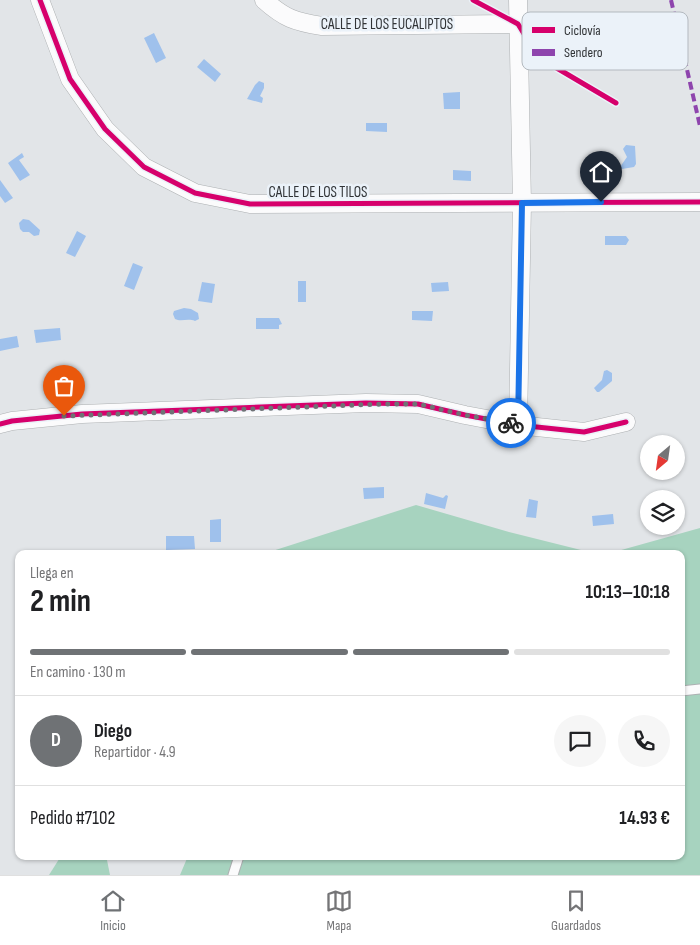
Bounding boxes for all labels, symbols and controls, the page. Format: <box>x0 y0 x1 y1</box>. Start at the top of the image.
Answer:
legend <box>522 12 688 70</box>
street label: CALLE DE LOS EUCALIPTOS <box>321 15 453 34</box>
text: Ciclovía <box>564 22 601 39</box>
text: Sendero <box>564 44 603 61</box>
pin <box>580 151 622 202</box>
icon: home <box>587 158 615 186</box>
street label: CALLE DE LOS TILOS <box>269 183 367 202</box>
pin <box>43 365 85 416</box>
icon: bag <box>50 372 78 400</box>
courier <box>486 398 536 448</box>
icon: bike <box>497 409 525 437</box>
north arrow <box>640 435 685 480</box>
map controls <box>640 435 685 535</box>
button: layers <box>640 490 685 535</box>
text: Llega en <box>30 564 74 583</box>
text: 10:13–10:18 <box>586 581 670 604</box>
text: 2 min <box>30 582 91 621</box>
text: En camino · 130 m <box>30 663 126 682</box>
button: chat <box>554 715 606 767</box>
button: phone <box>618 715 670 767</box>
text: Diego <box>94 720 132 743</box>
text: D <box>51 729 61 752</box>
text: Repartidor · 4.9 <box>94 743 176 762</box>
text: Pedido #7102 <box>30 807 115 830</box>
text: 14.93 € <box>619 807 670 830</box>
tab: Inicio <box>99 887 127 934</box>
tab: Mapa <box>325 887 353 934</box>
tab: Guardados <box>551 887 601 934</box>

